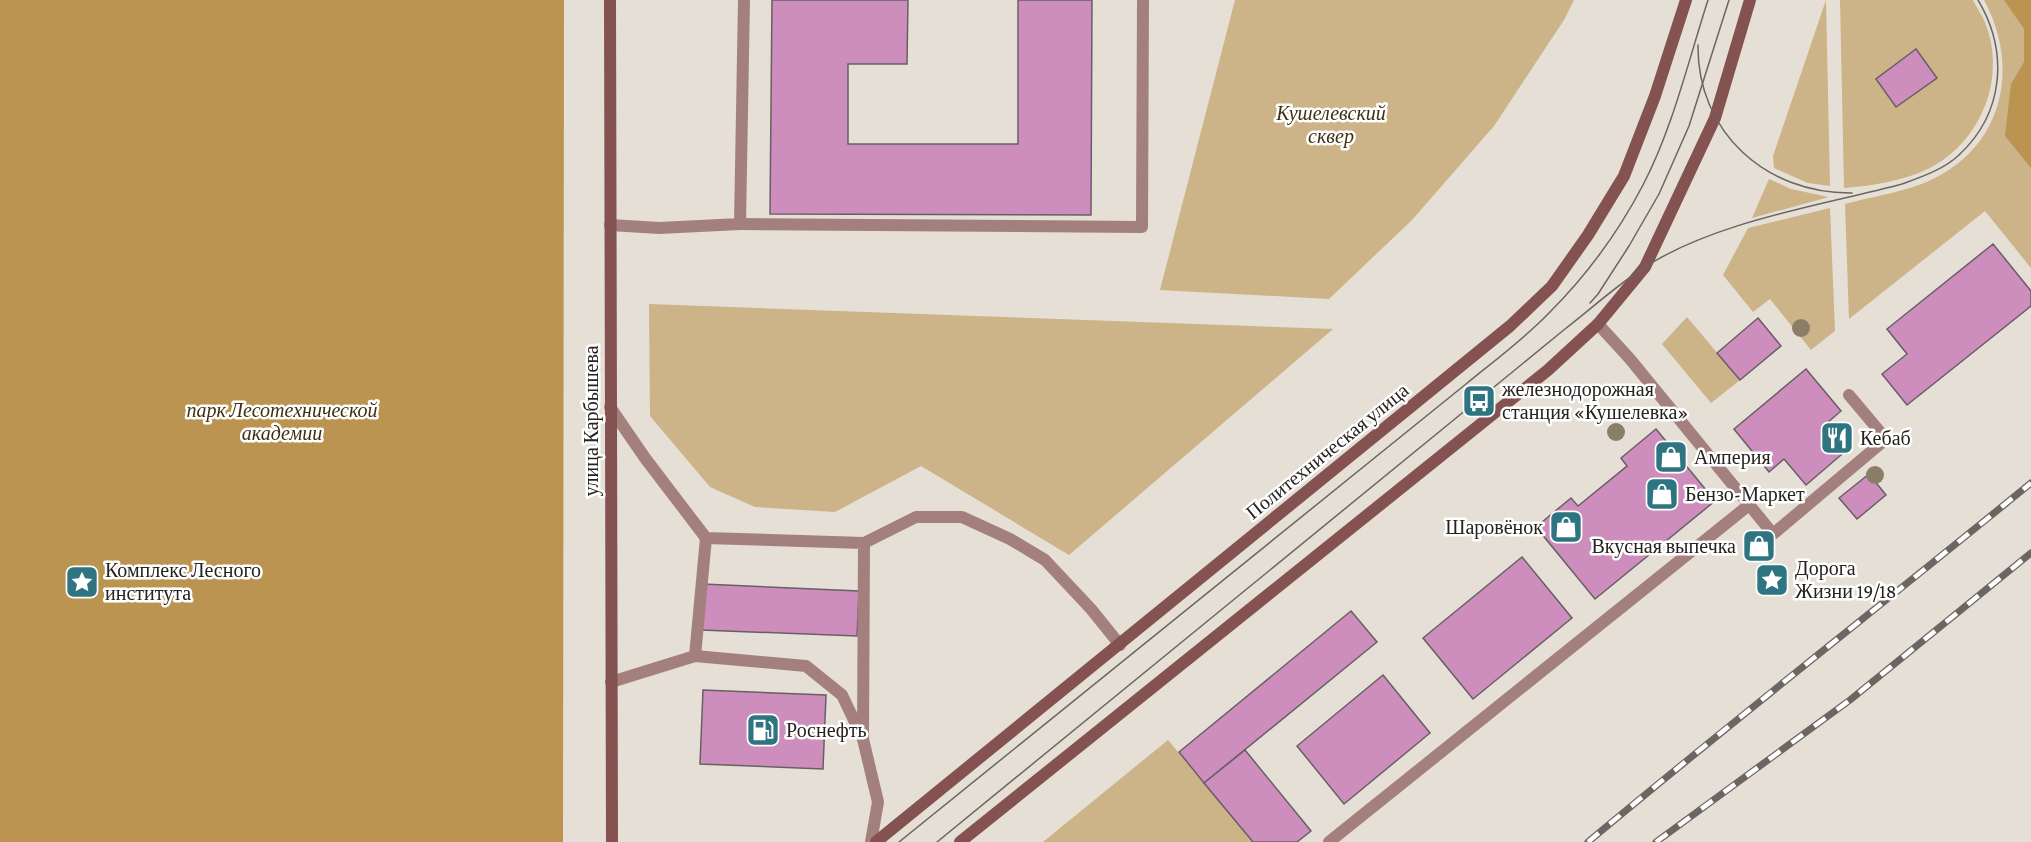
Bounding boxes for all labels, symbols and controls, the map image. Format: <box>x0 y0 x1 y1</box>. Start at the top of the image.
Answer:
park label: Кушелевский сквер <box>1275 102 1386 148</box>
street label: улица Карбышева <box>580 345 603 497</box>
place label: железнодорожная станция «Кушелевка» <box>1501 378 1688 424</box>
street label: Политехническая улица <box>1241 379 1413 524</box>
bus stop icon: железнодорожная станция «Кушелевка» <box>1461 383 1497 419</box>
park label: парк Лесотехнической академии <box>186 399 378 444</box>
restaurant icon: Кебаб <box>1819 420 1855 456</box>
place label: Кебаб <box>1860 427 1911 449</box>
shop icon: Амперия <box>1653 439 1689 475</box>
place label: Амперия <box>1694 446 1771 469</box>
shop icon: Бензо-Маркет <box>1644 476 1680 512</box>
place label: Бензо-Маркет <box>1685 483 1805 506</box>
shop icon: Шаровёнок <box>1548 509 1584 545</box>
place label: Шаровёнок <box>1445 516 1543 539</box>
shop icon: Вкусная выпечка <box>1741 528 1777 564</box>
place label: Вкусная выпечка <box>1592 535 1736 558</box>
place label: Дорога Жизни 19/18 <box>1795 557 1897 602</box>
place label: Комплекс Лесного института <box>105 559 261 605</box>
place icon: Дорога Жизни 19/18 <box>1754 562 1790 598</box>
place icon: Комплекс Лесного института <box>64 564 100 600</box>
fuel station icon: Роснефть <box>745 712 781 748</box>
place label: Роснефть <box>786 719 867 742</box>

